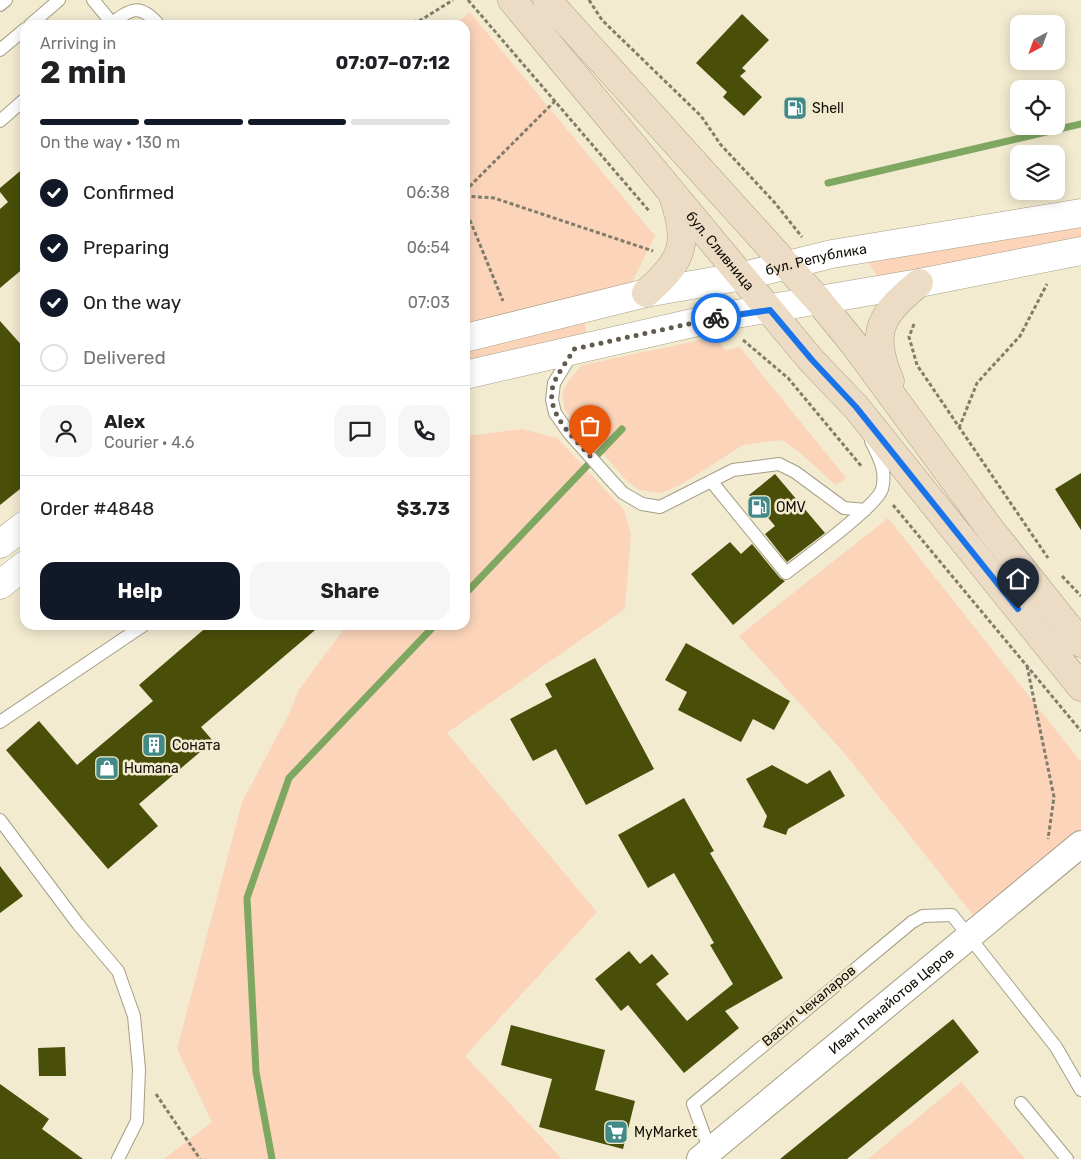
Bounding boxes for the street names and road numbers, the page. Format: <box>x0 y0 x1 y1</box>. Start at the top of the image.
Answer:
street label: бул. Сливница <box>683 208 758 294</box>
street label: бул. Република <box>764 240 868 279</box>
street label: Иван Панайотов Церов <box>825 944 957 1058</box>
street label: Васил Чекаларов <box>759 962 859 1050</box>

